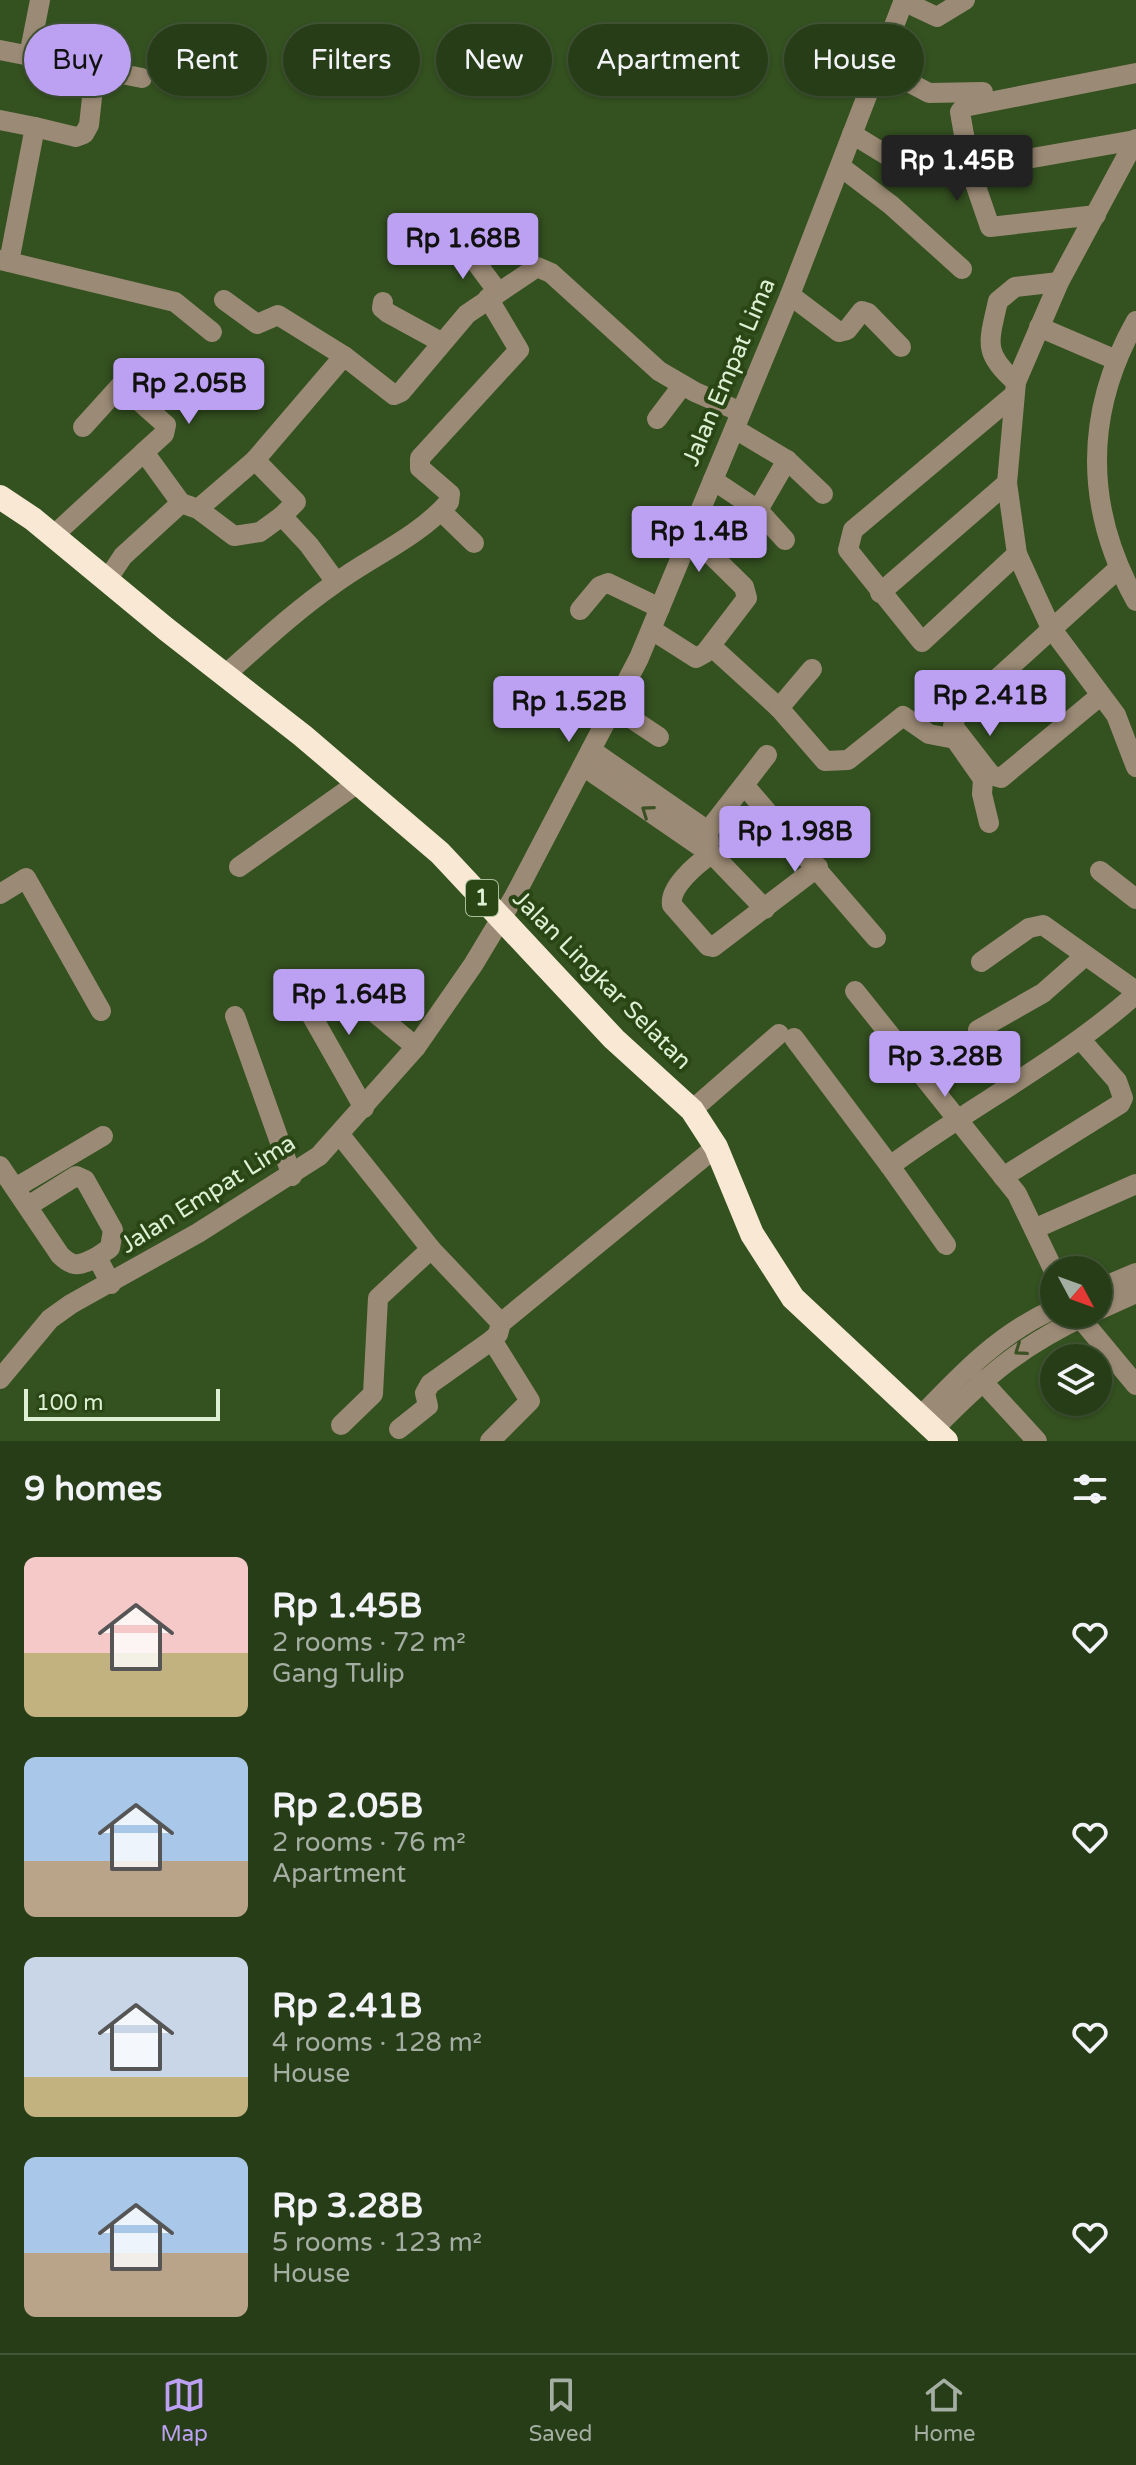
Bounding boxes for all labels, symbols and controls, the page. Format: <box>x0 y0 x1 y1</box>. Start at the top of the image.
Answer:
chip: Buy <box>24 24 131 96</box>
chip: Rent <box>147 24 267 96</box>
chip: Filters <box>283 24 420 96</box>
chip: New <box>436 24 552 96</box>
chip: Apartment <box>568 24 768 96</box>
chip: House <box>784 24 924 96</box>
pin: Rp 1.45B <box>874 135 1040 203</box>
text: Rp 1.45B <box>900 145 1014 176</box>
pin: Rp 1.68B <box>380 213 546 281</box>
text: Rp 1.68B <box>405 223 521 254</box>
street label: Jalan Empat Lima <box>676 274 782 470</box>
pin: Rp 2.05B <box>106 358 272 426</box>
text: Rp 2.05B <box>131 368 247 399</box>
pin: Rp 1.4B <box>625 506 773 574</box>
text: Rp 1.4B <box>650 516 748 547</box>
pin: Rp 2.41B <box>907 670 1073 738</box>
pin: Rp 1.52B <box>486 676 652 744</box>
text: Rp 2.41B <box>933 680 1047 711</box>
text: Rp 1.52B <box>511 686 627 717</box>
one-way arrow <box>641 806 655 820</box>
pin: Rp 1.98B <box>712 806 878 874</box>
text: Rp 1.98B <box>737 816 853 847</box>
road number: 1 <box>466 880 498 916</box>
street label: Jalan Lingkar Selatan <box>506 884 698 1076</box>
pin: Rp 1.64B <box>266 969 432 1037</box>
text: Rp 1.64B <box>291 979 407 1010</box>
pin: Rp 3.28B <box>862 1031 1028 1099</box>
text: Rp 3.28B <box>887 1041 1003 1072</box>
street label: Jalan Empat Lima <box>115 1128 301 1260</box>
north arrow <box>1040 1256 1112 1328</box>
map controls <box>1040 1256 1112 1416</box>
one-way arrow <box>1015 1340 1029 1355</box>
button: layers <box>1040 1344 1112 1416</box>
scale bar <box>24 1385 220 1421</box>
text: 100 m <box>36 1390 103 1416</box>
icon: filters <box>1068 1467 1112 1511</box>
text: 9 homes <box>24 1469 162 1510</box>
text: Rp 1.45B <box>272 1586 422 1627</box>
icon: home <box>88 1589 184 1685</box>
icon: heart <box>1068 1615 1112 1659</box>
text: 2 rooms · 72 m² <box>272 1627 466 1658</box>
text: Gang Tulip <box>272 1658 405 1689</box>
text: Rp 2.05B <box>272 1786 423 1827</box>
icon: home <box>88 1789 184 1885</box>
icon: heart <box>1068 1815 1112 1859</box>
text: 2 rooms · 76 m² <box>272 1827 466 1858</box>
text: Apartment <box>272 1858 406 1889</box>
text: Rp 2.41B <box>272 1986 422 2027</box>
icon: home <box>88 1989 184 2085</box>
icon: heart <box>1068 2015 1112 2059</box>
text: 4 rooms · 128 m² <box>272 2027 482 2058</box>
text: House <box>272 2058 350 2089</box>
text: Rp 3.28B <box>272 2186 423 2227</box>
icon: home <box>88 2189 184 2285</box>
icon: heart <box>1068 2215 1112 2259</box>
text: 5 rooms · 123 m² <box>272 2227 482 2258</box>
text: House <box>272 2258 350 2289</box>
tab: Map <box>160 2373 208 2447</box>
tab: Saved <box>529 2373 592 2447</box>
tab: Home <box>913 2373 976 2447</box>

